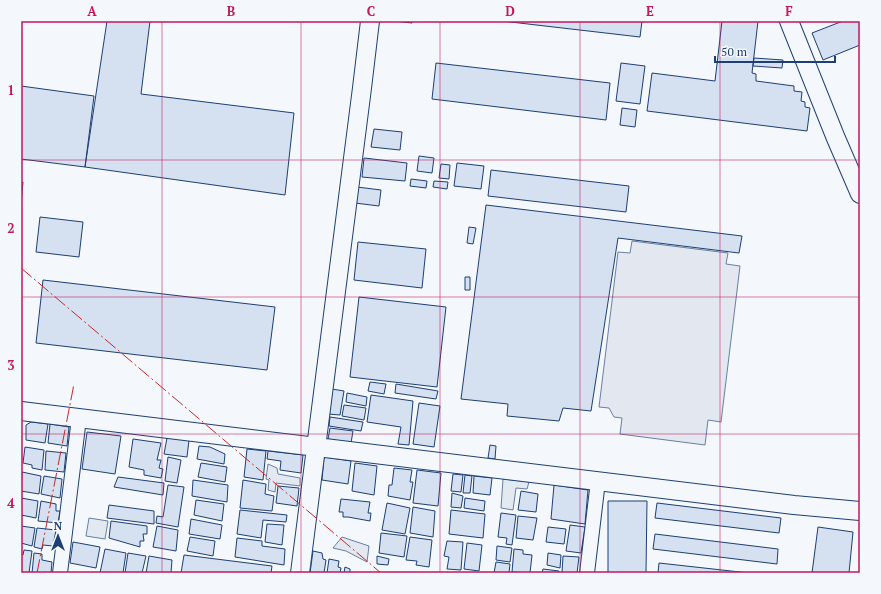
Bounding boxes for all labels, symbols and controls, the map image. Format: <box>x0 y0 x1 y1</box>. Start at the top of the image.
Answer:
text: A <box>87 2 97 20</box>
text: B <box>227 2 235 20</box>
text: C <box>367 2 375 20</box>
text: D <box>505 2 515 20</box>
text: E <box>646 2 654 20</box>
text: F <box>785 2 793 20</box>
scale bar <box>715 38 835 64</box>
text: 50 m <box>721 44 748 59</box>
text: 1 <box>7 81 15 99</box>
text: 2 <box>7 219 15 237</box>
text: 3 <box>7 356 15 374</box>
text: 4 <box>7 494 15 512</box>
north arrow <box>38 516 78 556</box>
text: N <box>54 519 63 533</box>

